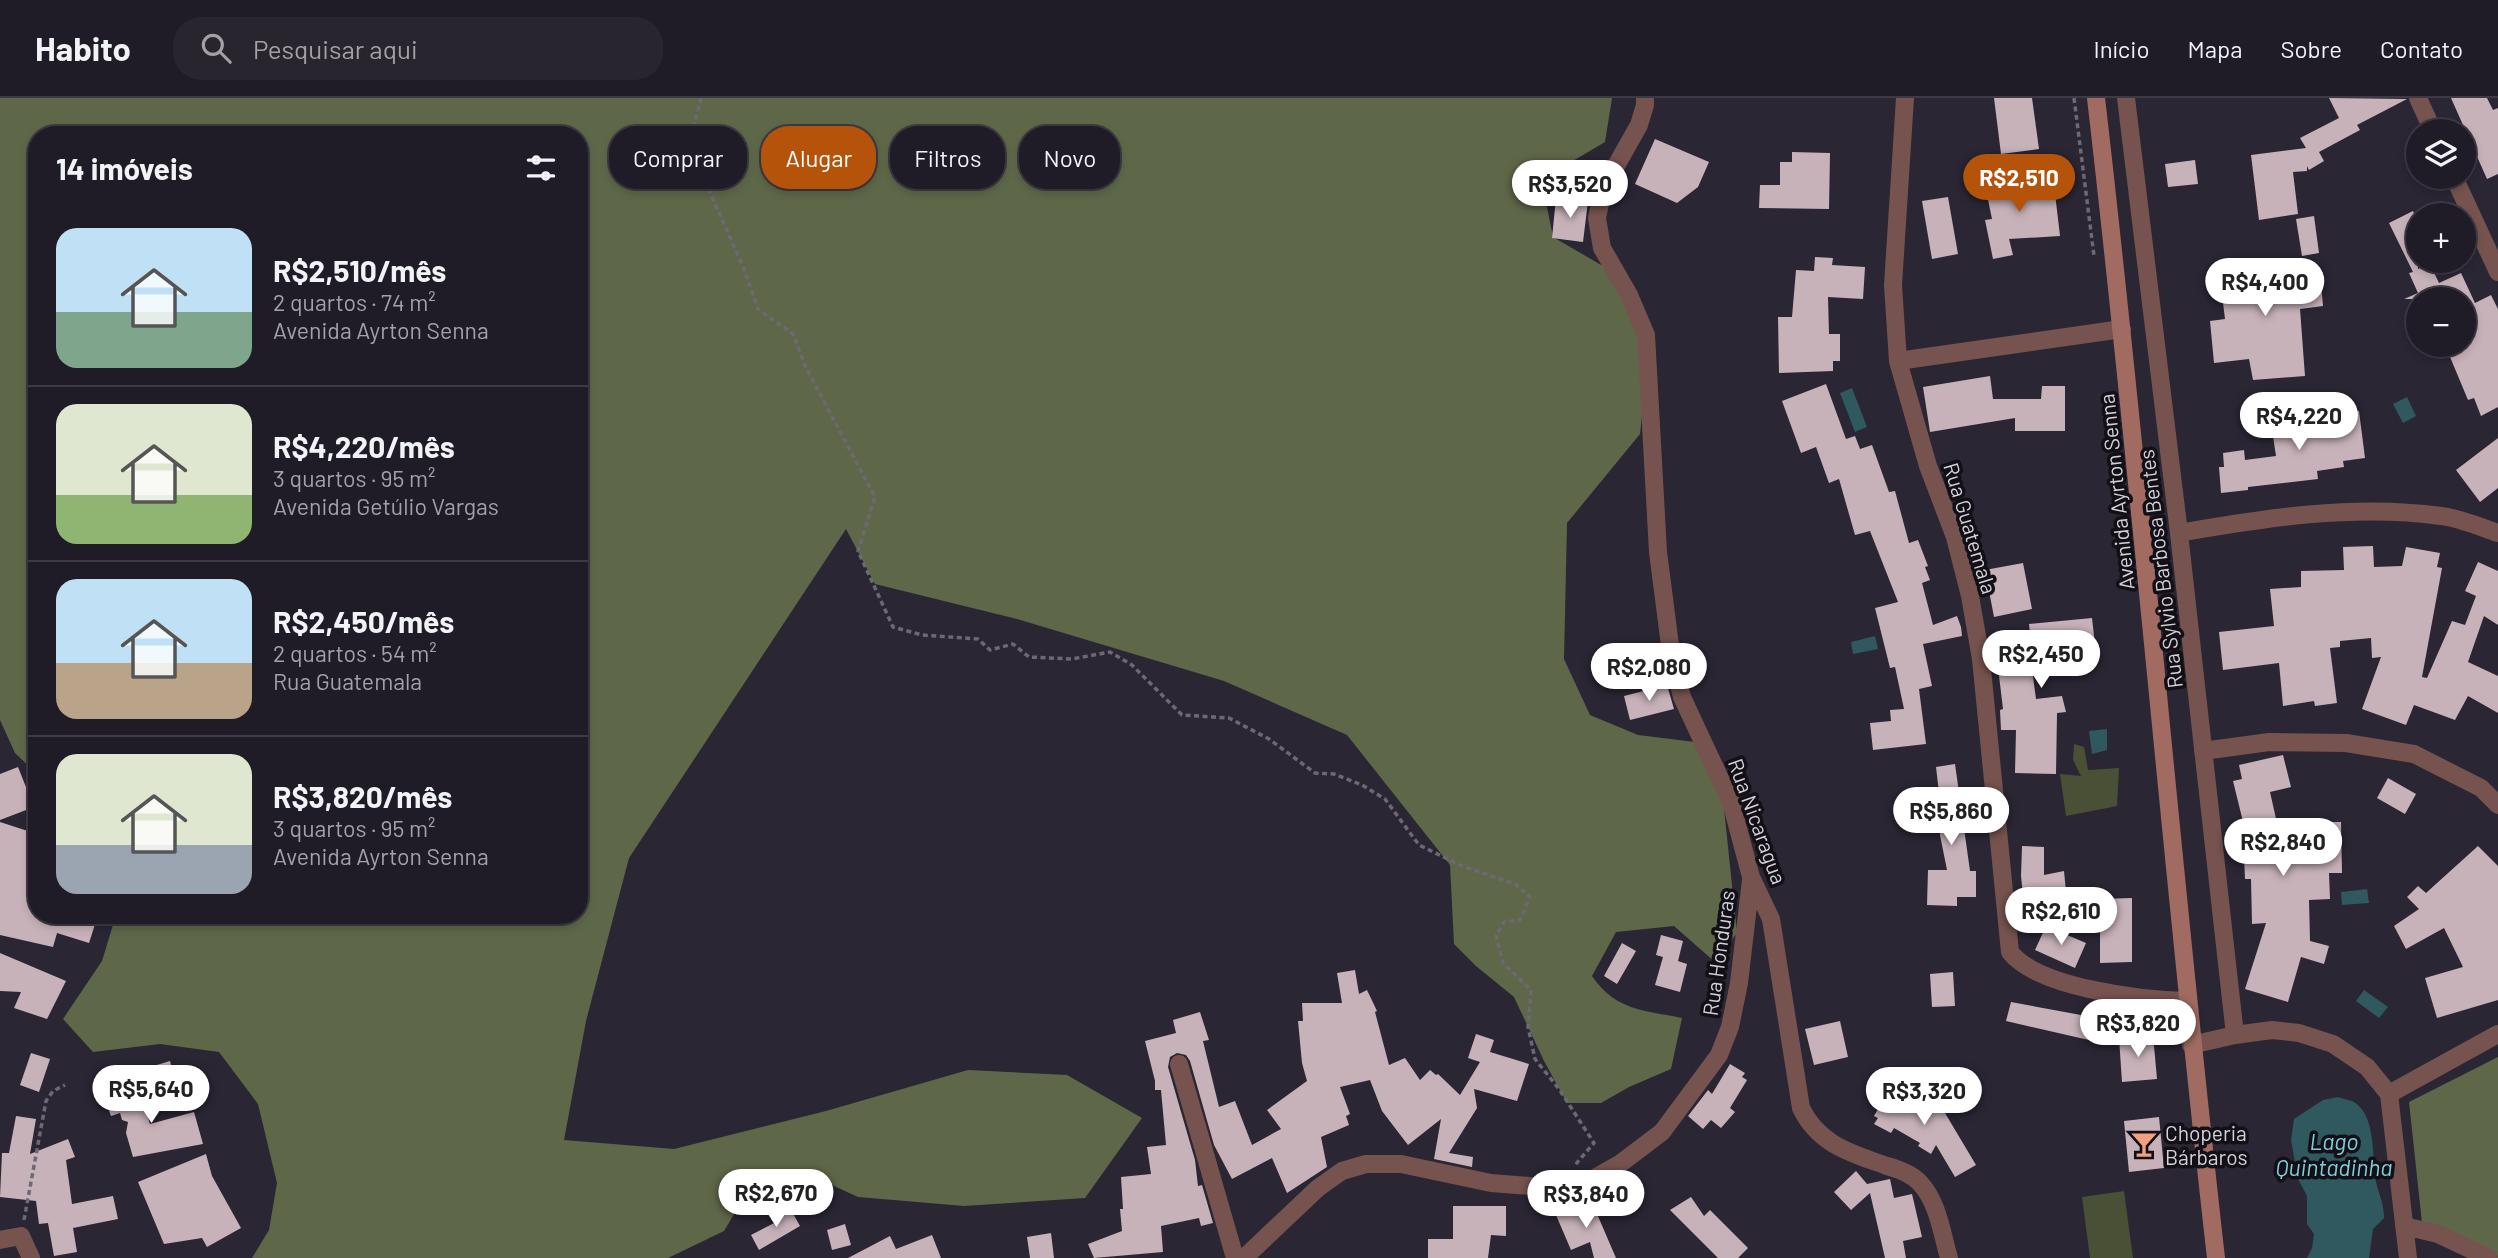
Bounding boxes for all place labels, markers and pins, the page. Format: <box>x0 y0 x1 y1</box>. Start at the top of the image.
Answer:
pin: R$2,510 <box>1954 155 2084 214</box>
pin: R$3,520 <box>1505 160 1635 220</box>
pin: R$4,400 <box>2200 258 2330 318</box>
pin: R$4,220 <box>2234 392 2364 452</box>
pin: R$2,450 <box>1976 630 2106 690</box>
pin: R$2,080 <box>1584 644 1714 703</box>
pin: R$5,860 <box>1886 788 2016 847</box>
pin: R$2,840 <box>2218 818 2348 878</box>
pin: R$2,610 <box>1996 888 2126 947</box>
pin: R$3,820 <box>2073 1000 2203 1059</box>
pin: R$5,640 <box>86 1066 216 1125</box>
pin: R$3,320 <box>1859 1068 1989 1127</box>
place label: Choperia Bárbaros <box>2165 1120 2248 1169</box>
bar icon: Choperia Bárbaros <box>2129 1129 2159 1159</box>
pin: R$2,670 <box>711 1170 841 1229</box>
pin: R$3,840 <box>1521 1170 1651 1230</box>

